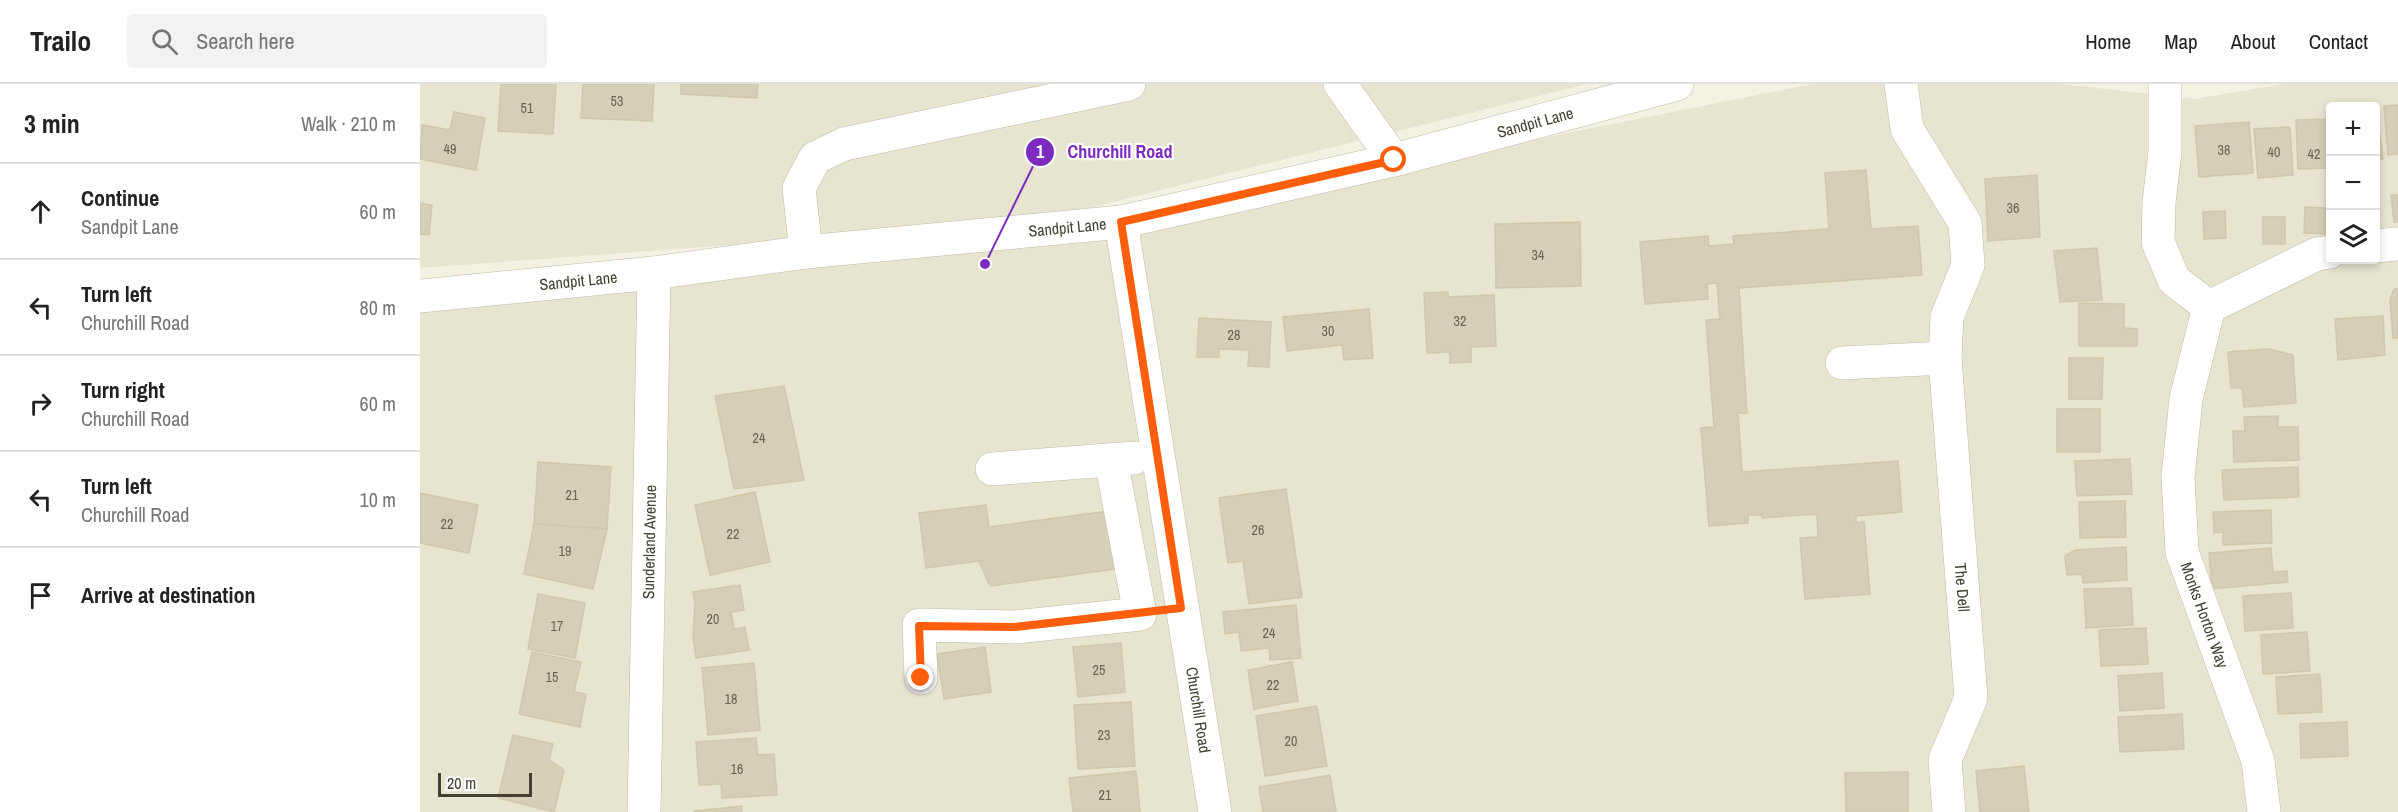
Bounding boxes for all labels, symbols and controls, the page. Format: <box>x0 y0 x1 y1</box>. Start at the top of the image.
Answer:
search box <box>127 14 547 68</box>
text: Trailo <box>30 22 91 60</box>
icon: search <box>148 25 181 58</box>
text: Search here <box>196 26 295 56</box>
text: Home <box>2085 27 2131 56</box>
text: Map <box>2164 27 2198 56</box>
text: About <box>2231 27 2276 56</box>
text: Contact <box>2309 27 2368 56</box>
house number: 53 <box>611 92 623 110</box>
house number: 51 <box>521 99 534 117</box>
street label: Sandpit Lane <box>1494 101 1576 143</box>
map controls <box>2326 102 2380 264</box>
button: + <box>2326 102 2380 156</box>
text: 3 min <box>24 106 80 141</box>
text: Walk · 210 m <box>301 110 396 137</box>
callout: Churchill Road <box>1025 134 1184 170</box>
text: 1 <box>1036 139 1045 164</box>
text: Churchill Road <box>1068 139 1172 164</box>
house number: 49 <box>444 140 456 158</box>
house number: 38 <box>2218 141 2230 159</box>
house number: 40 <box>2268 143 2280 161</box>
house number: 42 <box>2308 145 2320 163</box>
route start <box>1380 146 1406 172</box>
button: − <box>2326 156 2380 210</box>
text: Continue <box>81 183 159 213</box>
icon: ahead <box>24 195 57 228</box>
text: 60 m <box>360 198 396 225</box>
house number: 36 <box>2007 199 2019 217</box>
button: layers <box>2326 210 2380 264</box>
street label: Sandpit Lane <box>1027 212 1107 242</box>
text: Sandpit Lane <box>81 213 179 240</box>
house number: 34 <box>1532 246 1545 264</box>
street label: Sandpit Lane <box>538 266 618 295</box>
text: Turn left <box>81 279 152 309</box>
icon: left <box>24 291 57 324</box>
text: 80 m <box>360 294 396 321</box>
text: Churchill Road <box>81 309 189 336</box>
house number: 32 <box>1454 312 1466 330</box>
house number: 30 <box>1322 322 1334 340</box>
house number: 28 <box>1228 326 1240 344</box>
text: Turn right <box>81 375 165 405</box>
icon: right <box>24 387 57 420</box>
text: 60 m <box>360 390 396 417</box>
text: Churchill Road <box>81 405 189 432</box>
house number: 24 <box>753 429 766 447</box>
text: Turn left <box>81 471 152 501</box>
icon: left <box>24 483 57 516</box>
street label: Sunderland Avenue <box>637 485 661 599</box>
text: 10 m <box>360 486 396 513</box>
house number: 21 <box>566 486 579 504</box>
text: Churchill Road <box>81 501 189 528</box>
house number: 22 <box>441 515 453 533</box>
house number: 26 <box>1252 521 1264 539</box>
house number: 22 <box>727 525 739 543</box>
house number: 19 <box>559 542 571 560</box>
street label: Monks Horton Way <box>2176 559 2234 671</box>
street label: The Dell <box>1950 562 1975 613</box>
icon: arrive <box>24 579 57 612</box>
text: Arrive at destination <box>81 580 255 610</box>
house number: 20 <box>707 610 719 628</box>
house number: 17 <box>551 617 563 635</box>
house number: 24 <box>1263 624 1276 642</box>
house number: 25 <box>1093 661 1105 679</box>
route end <box>907 664 933 690</box>
street label: Churchill Road <box>1181 665 1216 754</box>
house number: 15 <box>546 668 558 686</box>
house number: 22 <box>1267 676 1279 694</box>
house number: 18 <box>725 690 737 708</box>
house number: 23 <box>1098 726 1110 744</box>
house number: 20 <box>1285 732 1297 750</box>
house number: 16 <box>731 760 743 778</box>
scale bar <box>438 770 532 798</box>
text: 20 m <box>447 772 476 794</box>
house number: 21 <box>1099 786 1112 804</box>

